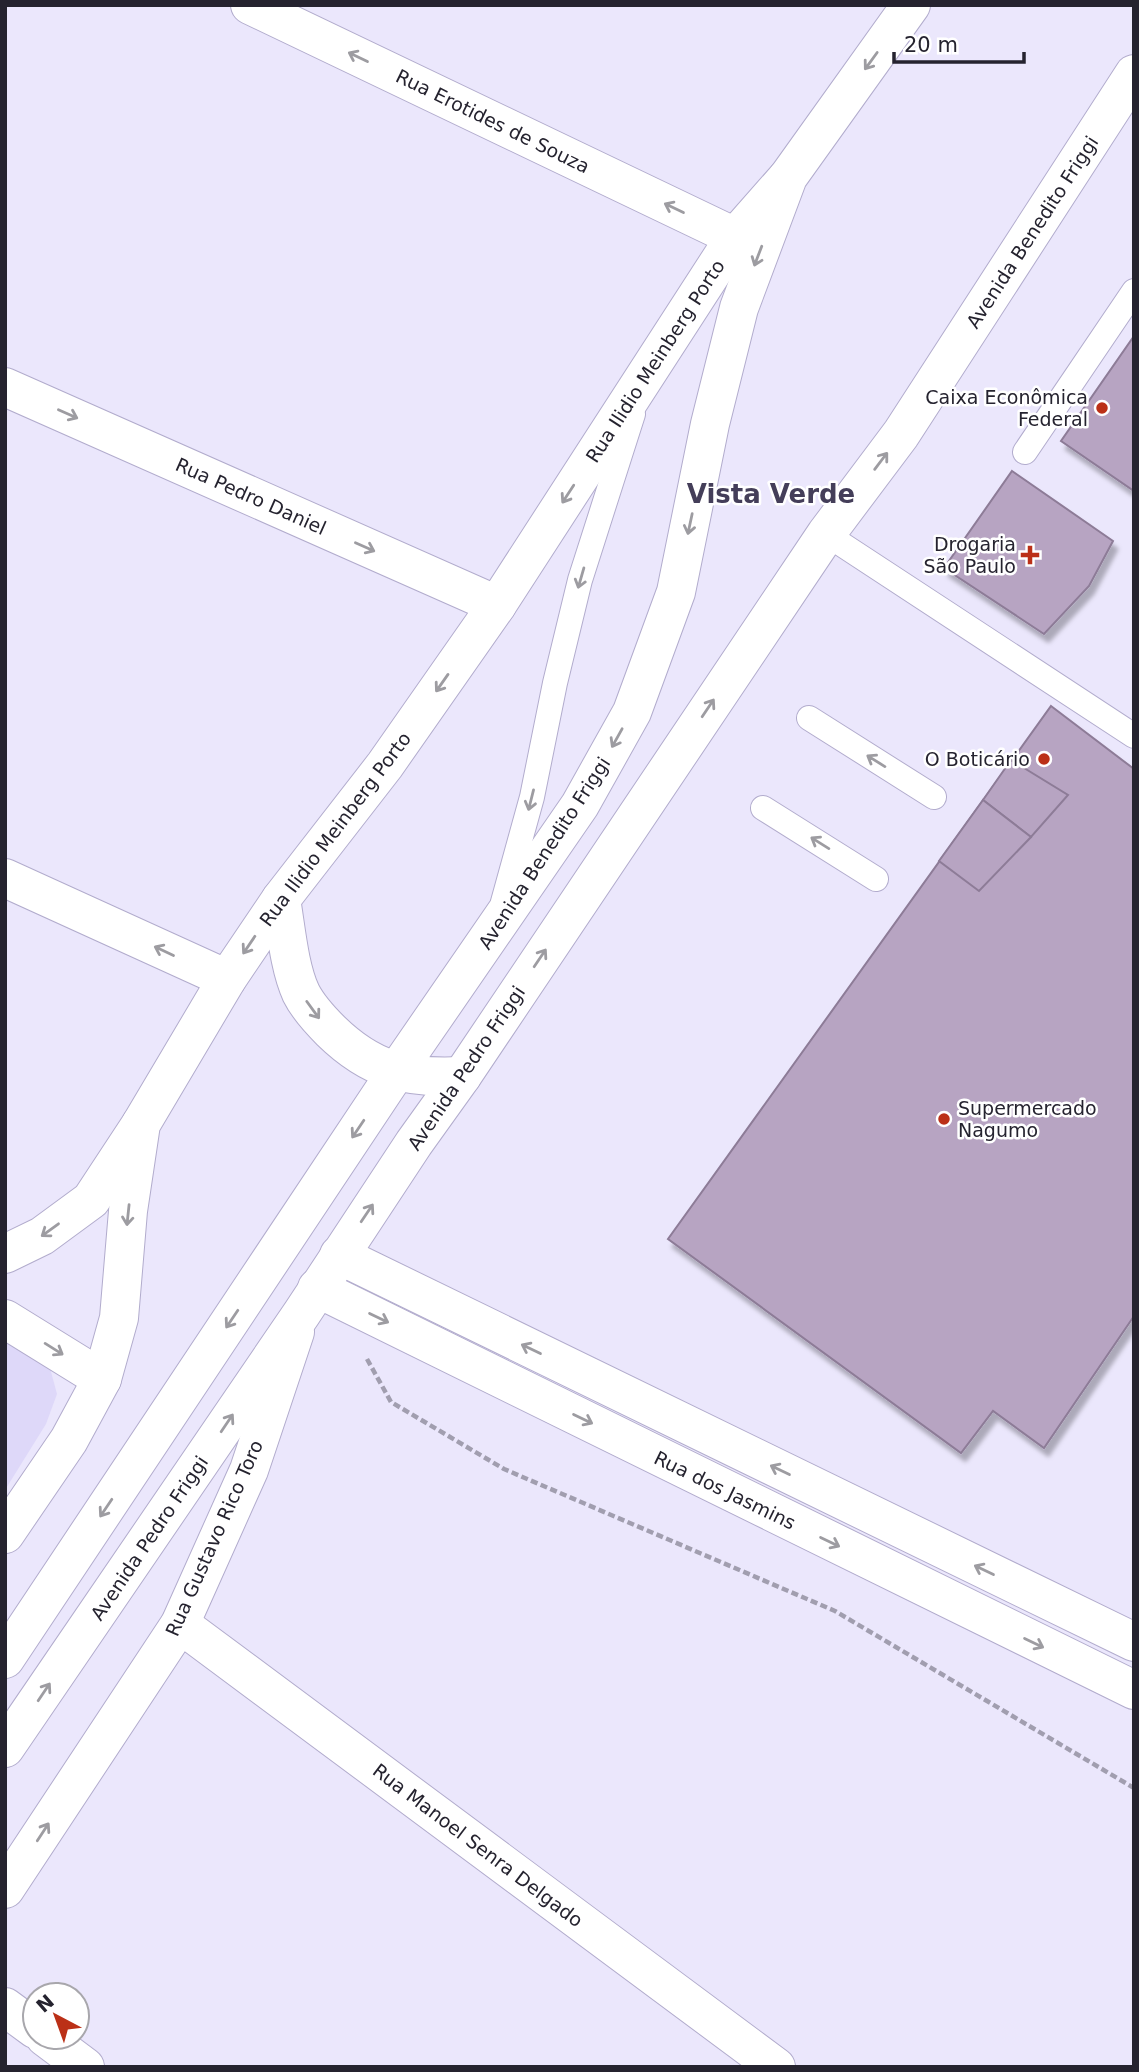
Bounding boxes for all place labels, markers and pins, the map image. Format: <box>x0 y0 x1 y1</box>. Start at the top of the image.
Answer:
place label: Caixa Econômica Federal <box>925 386 1088 430</box>
marker: Caixa Econômica Federal <box>1094 400 1110 416</box>
place label: Drogaria São Paulo <box>923 533 1016 577</box>
marker: Drogaria São Paulo <box>1022 547 1038 563</box>
place label: O Boticário <box>925 748 1030 770</box>
marker: O Boticário <box>1036 751 1052 767</box>
place label: Supermercado Nagumo <box>958 1097 1097 1141</box>
marker: Supermercado Nagumo <box>936 1111 952 1127</box>

